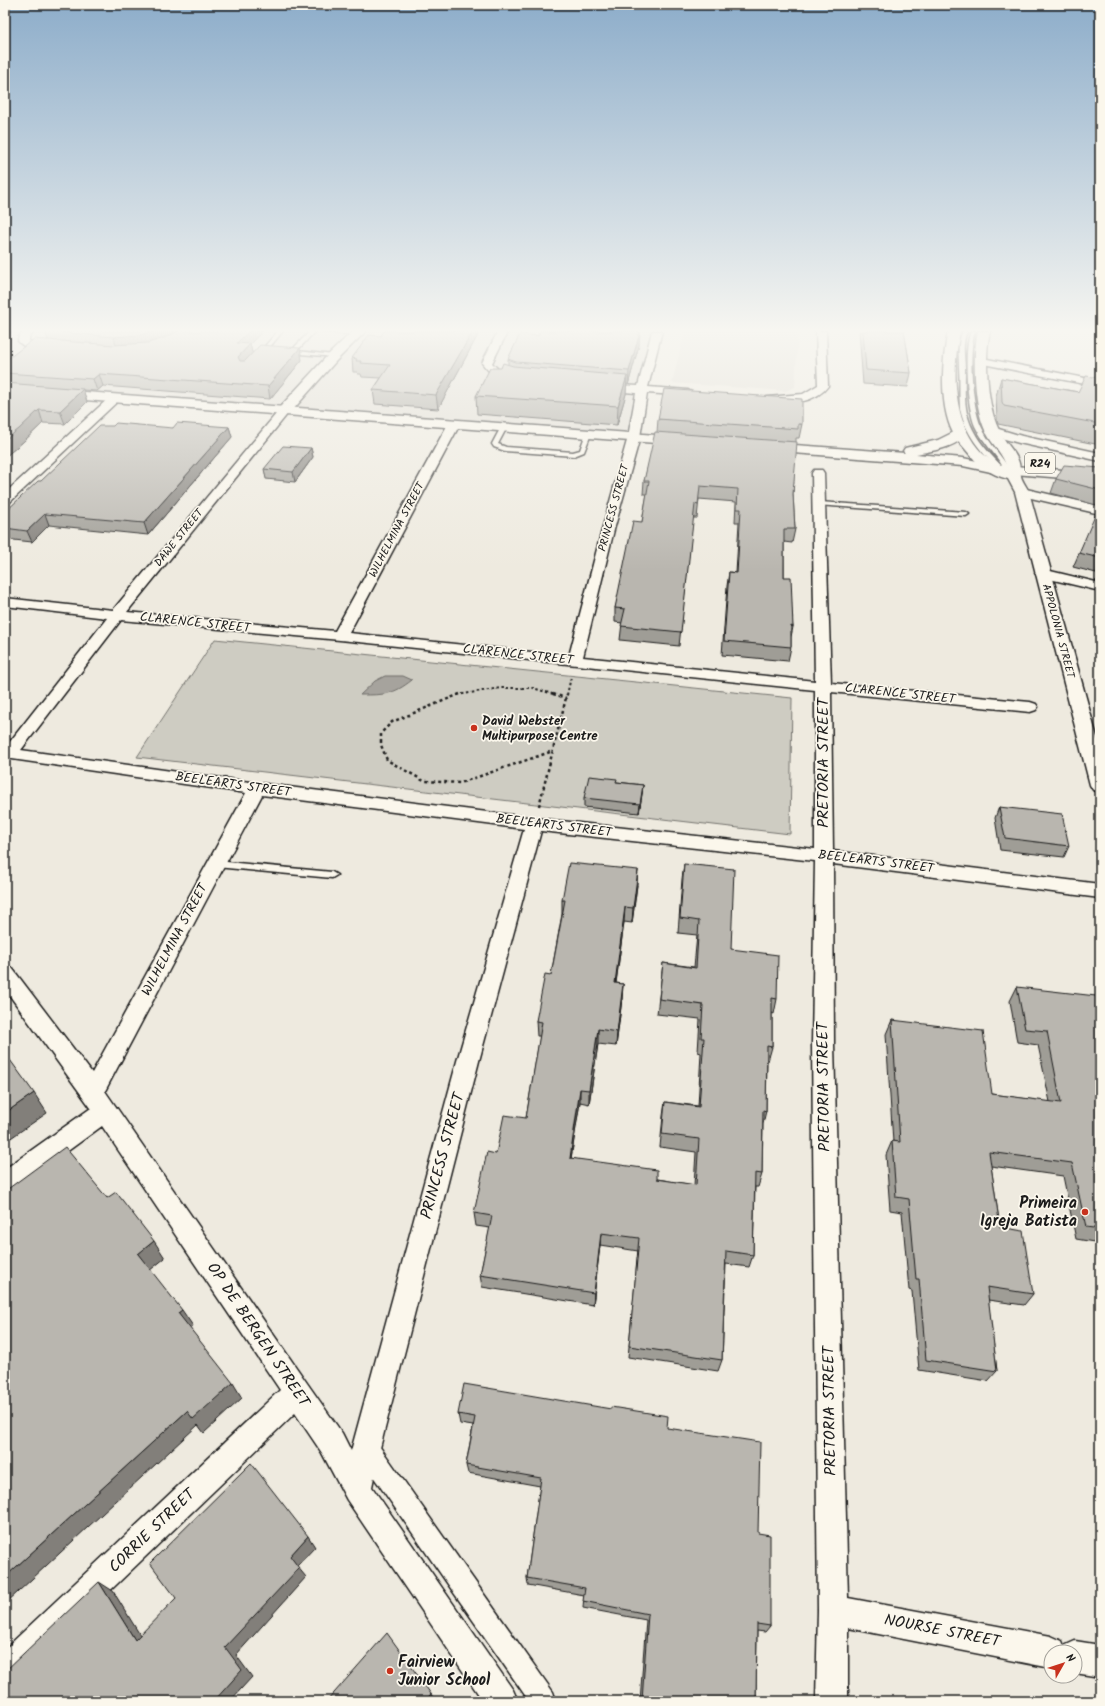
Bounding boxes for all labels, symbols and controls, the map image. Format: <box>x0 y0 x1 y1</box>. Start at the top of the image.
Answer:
road number: R24 <box>1025 453 1055 473</box>
street label: PRINCESS STREET <box>594 461 635 553</box>
street label: WILHELMINA STREET <box>364 478 430 581</box>
street label: DAWE STREET <box>150 504 209 571</box>
street label: APPOLONIA STREET <box>1037 582 1080 681</box>
street label: CLARENCE STREET <box>139 607 252 639</box>
street label: CLARENCE STREET <box>462 639 575 671</box>
street label: CLARENCE STREET <box>844 678 957 710</box>
street label: PRETORIA STREET <box>811 697 836 828</box>
place label: David Webster Multipurpose Centre <box>482 711 598 747</box>
marker: David Webster Multipurpose Centre <box>469 723 479 733</box>
street label: BEELEARTS STREET <box>174 767 293 804</box>
street label: BEELEARTS STREET <box>495 808 614 844</box>
street label: BEELEARTS STREET <box>817 844 936 880</box>
street label: WILHELMINA STREET <box>136 879 214 1000</box>
street label: PRETORIA STREET <box>810 1020 838 1152</box>
street label: PRINCESS STREET <box>414 1089 472 1222</box>
place label: Primeira Igreja Batista <box>980 1191 1077 1234</box>
marker: Primeira Igreja Batista <box>1080 1207 1090 1217</box>
street label: OP DE BERGEN STREET <box>200 1258 317 1414</box>
street label: PRETORIA STREET <box>816 1344 844 1476</box>
street label: CORRIE STREET <box>103 1482 202 1579</box>
street label: NOURSE STREET <box>882 1608 1003 1655</box>
north arrow <box>1043 1644 1083 1684</box>
place label: Fairview Junior School <box>398 1650 491 1693</box>
text: N <box>1061 1650 1079 1667</box>
marker: Fairview Junior School <box>385 1666 395 1676</box>

